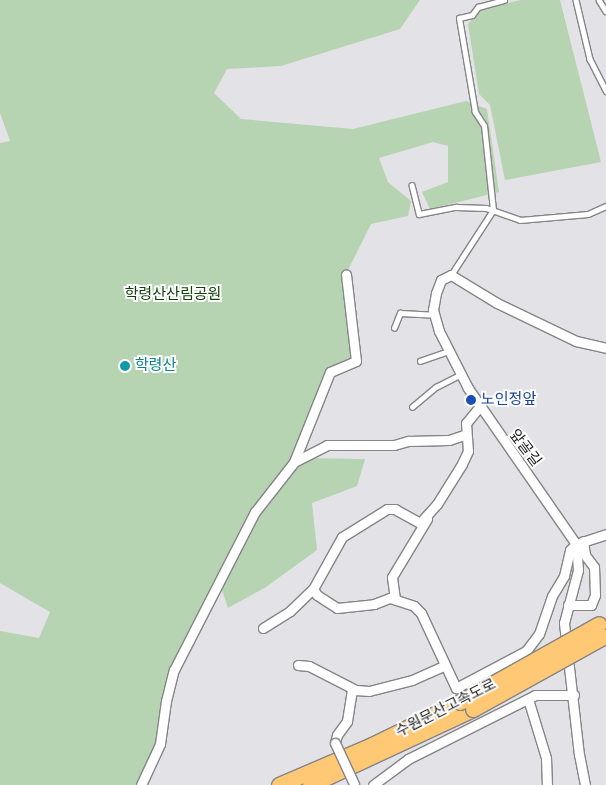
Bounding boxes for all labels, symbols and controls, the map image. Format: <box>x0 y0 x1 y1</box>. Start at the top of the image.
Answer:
park label: 학령산산림공원 <box>125 286 221 304</box>
place label: 학령산 <box>135 357 176 375</box>
marker: 학령산 <box>119 360 131 372</box>
place label: 노인정앞 <box>481 391 536 409</box>
marker: 노인정앞 <box>465 394 477 406</box>
street label: 앞골길 <box>505 426 545 470</box>
street label: 수원문산고속도로 <box>393 675 499 741</box>

